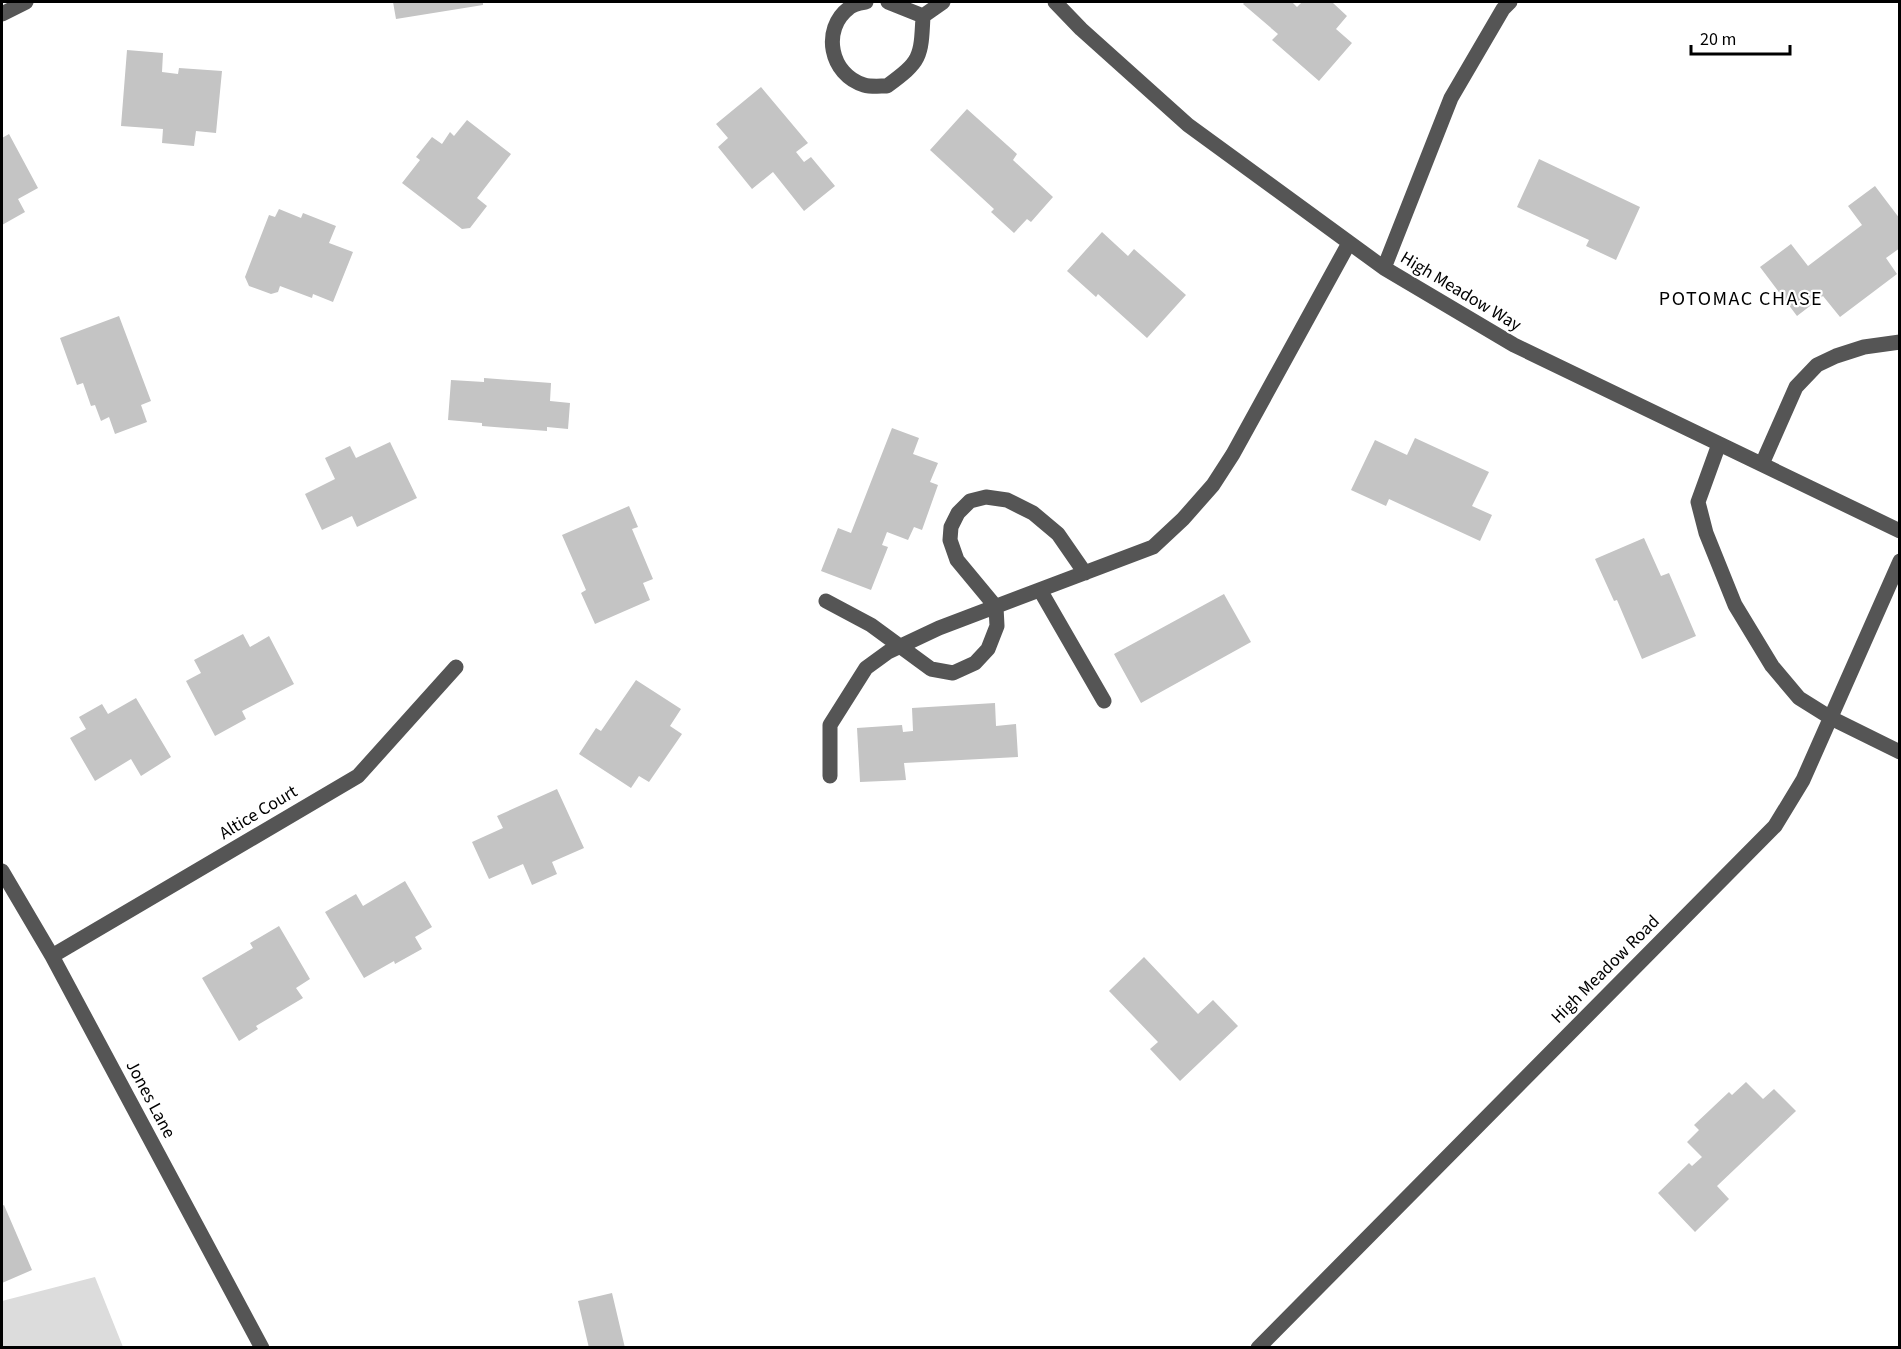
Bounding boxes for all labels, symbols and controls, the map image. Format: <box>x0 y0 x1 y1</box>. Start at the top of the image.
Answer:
scale bar <box>1691 18 1790 56</box>
text: 20 m <box>1700 27 1736 52</box>
street label: High Meadow Way <box>1396 245 1526 338</box>
district label: POTOMAC CHASE <box>1659 285 1823 313</box>
street label: Altice Court <box>214 779 302 846</box>
street label: High Meadow Road <box>1545 909 1665 1029</box>
street label: Jones Lane <box>120 1056 182 1143</box>

